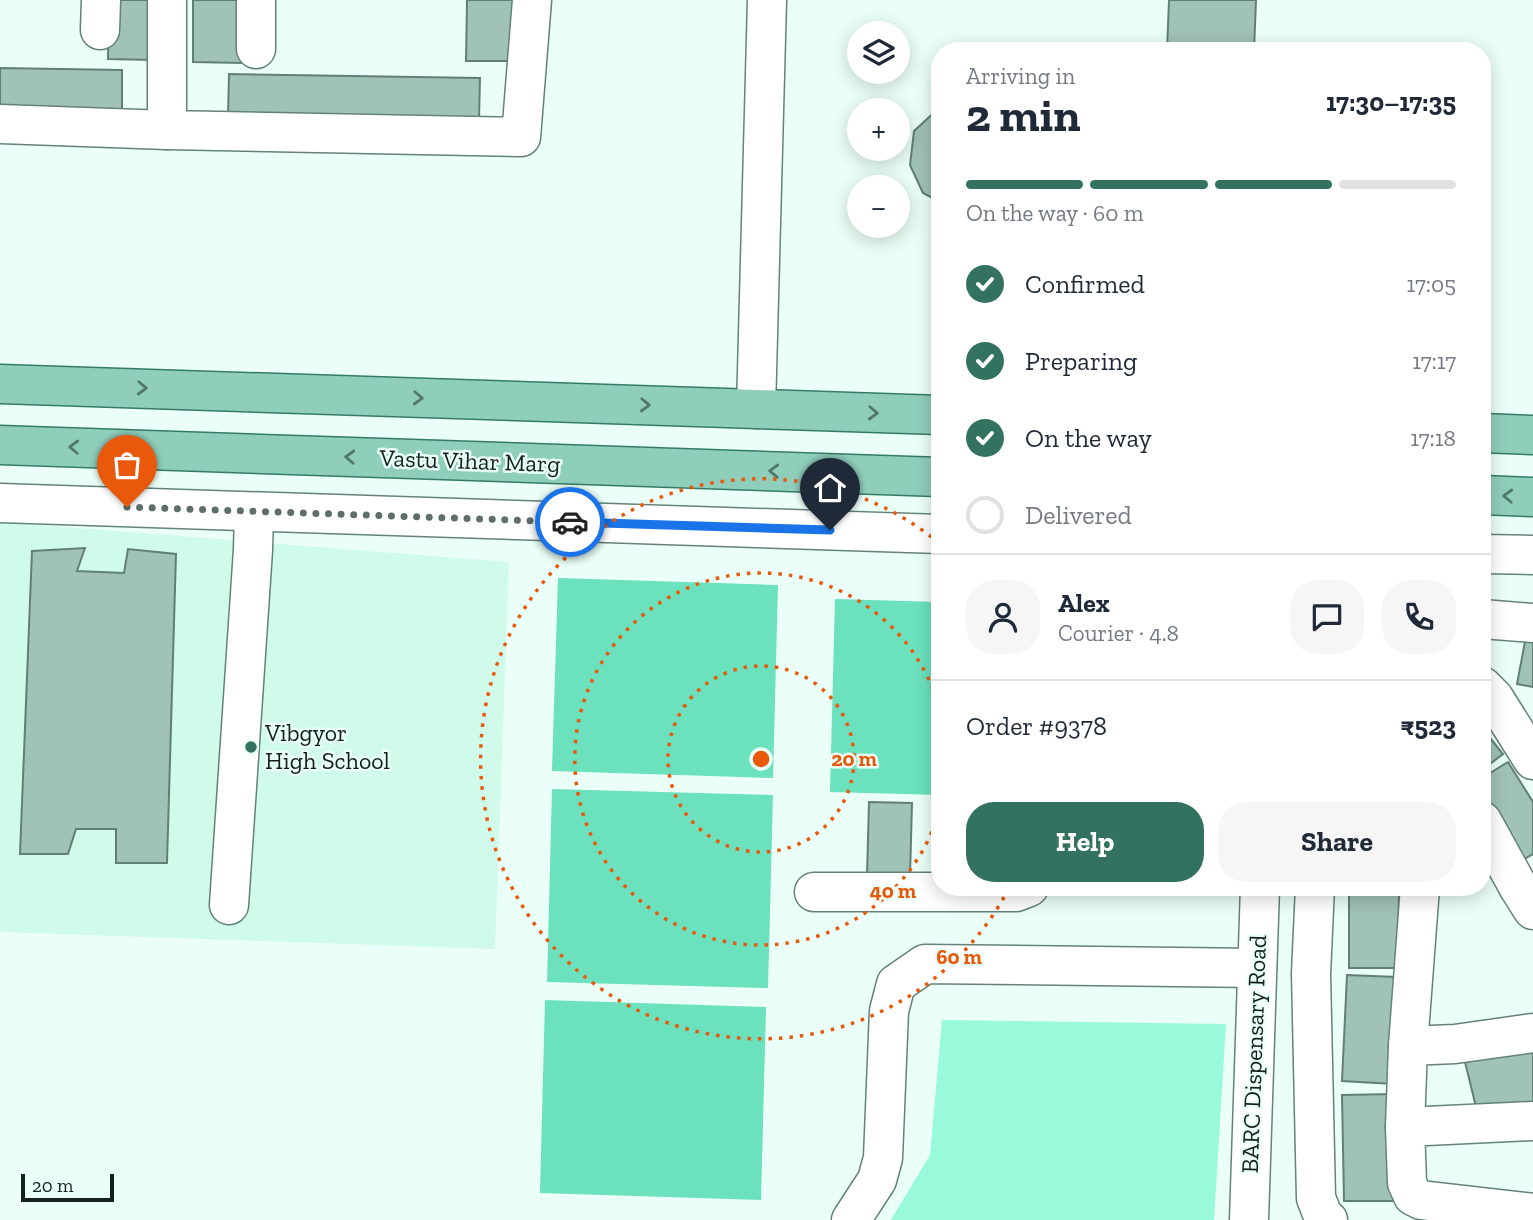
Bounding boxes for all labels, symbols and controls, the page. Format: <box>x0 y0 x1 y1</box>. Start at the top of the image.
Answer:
map controls <box>847 21 910 238</box>
button: layers <box>847 21 910 84</box>
text: Arriving in <box>966 62 1075 90</box>
text: 17:30–17:35 <box>1326 86 1456 118</box>
text: 2 min <box>966 88 1081 143</box>
button: + <box>847 98 910 161</box>
button: − <box>847 175 910 238</box>
text: On the way · 60 m <box>966 199 1144 227</box>
icon: check <box>966 265 1004 303</box>
text: Confirmed <box>1025 268 1145 300</box>
text: 17:05 <box>1407 270 1456 298</box>
icon: check <box>966 342 1004 380</box>
text: Preparing <box>1025 345 1137 377</box>
text: 17:17 <box>1412 347 1456 375</box>
one-way arrow <box>136 381 147 396</box>
one-way arrow <box>413 390 424 405</box>
one-way arrow <box>640 398 651 413</box>
one-way arrow <box>868 405 879 421</box>
icon: check <box>966 419 1004 457</box>
text: On the way <box>1025 422 1152 454</box>
text: 17:18 <box>1410 424 1456 452</box>
pin <box>97 435 157 507</box>
one-way arrow <box>68 440 79 455</box>
street label: Vastu Vihar Marg <box>378 443 561 478</box>
icon: bag <box>108 446 146 484</box>
one-way arrow <box>345 449 356 464</box>
pin <box>800 458 860 530</box>
one-way arrow <box>768 464 779 479</box>
icon: home <box>811 469 849 507</box>
courier <box>535 487 605 557</box>
one-way arrow <box>1502 489 1513 504</box>
text: Delivered <box>1025 499 1132 531</box>
icon: car <box>551 503 589 541</box>
button: person <box>966 580 1040 654</box>
button: chat <box>1290 580 1364 654</box>
button: phone <box>1382 580 1456 654</box>
text: Alex <box>1058 587 1110 619</box>
text: Courier · 4.8 <box>1058 619 1179 647</box>
text: Order #9378 <box>966 710 1107 742</box>
text: ₹523 <box>1401 710 1456 742</box>
place label: Vibgyor High School <box>264 718 390 775</box>
marker: Vibgyor High School <box>243 739 259 755</box>
text: 20 m <box>831 746 877 771</box>
centre of rings <box>749 747 773 771</box>
button: Help <box>966 802 1204 882</box>
button: Share <box>1218 802 1456 882</box>
text: 40 m <box>870 878 917 903</box>
street label: BARC Dispensary Road <box>1235 934 1272 1174</box>
text: 60 m <box>936 944 982 969</box>
scale bar <box>21 1171 114 1203</box>
text: 20 m <box>32 1174 73 1197</box>

